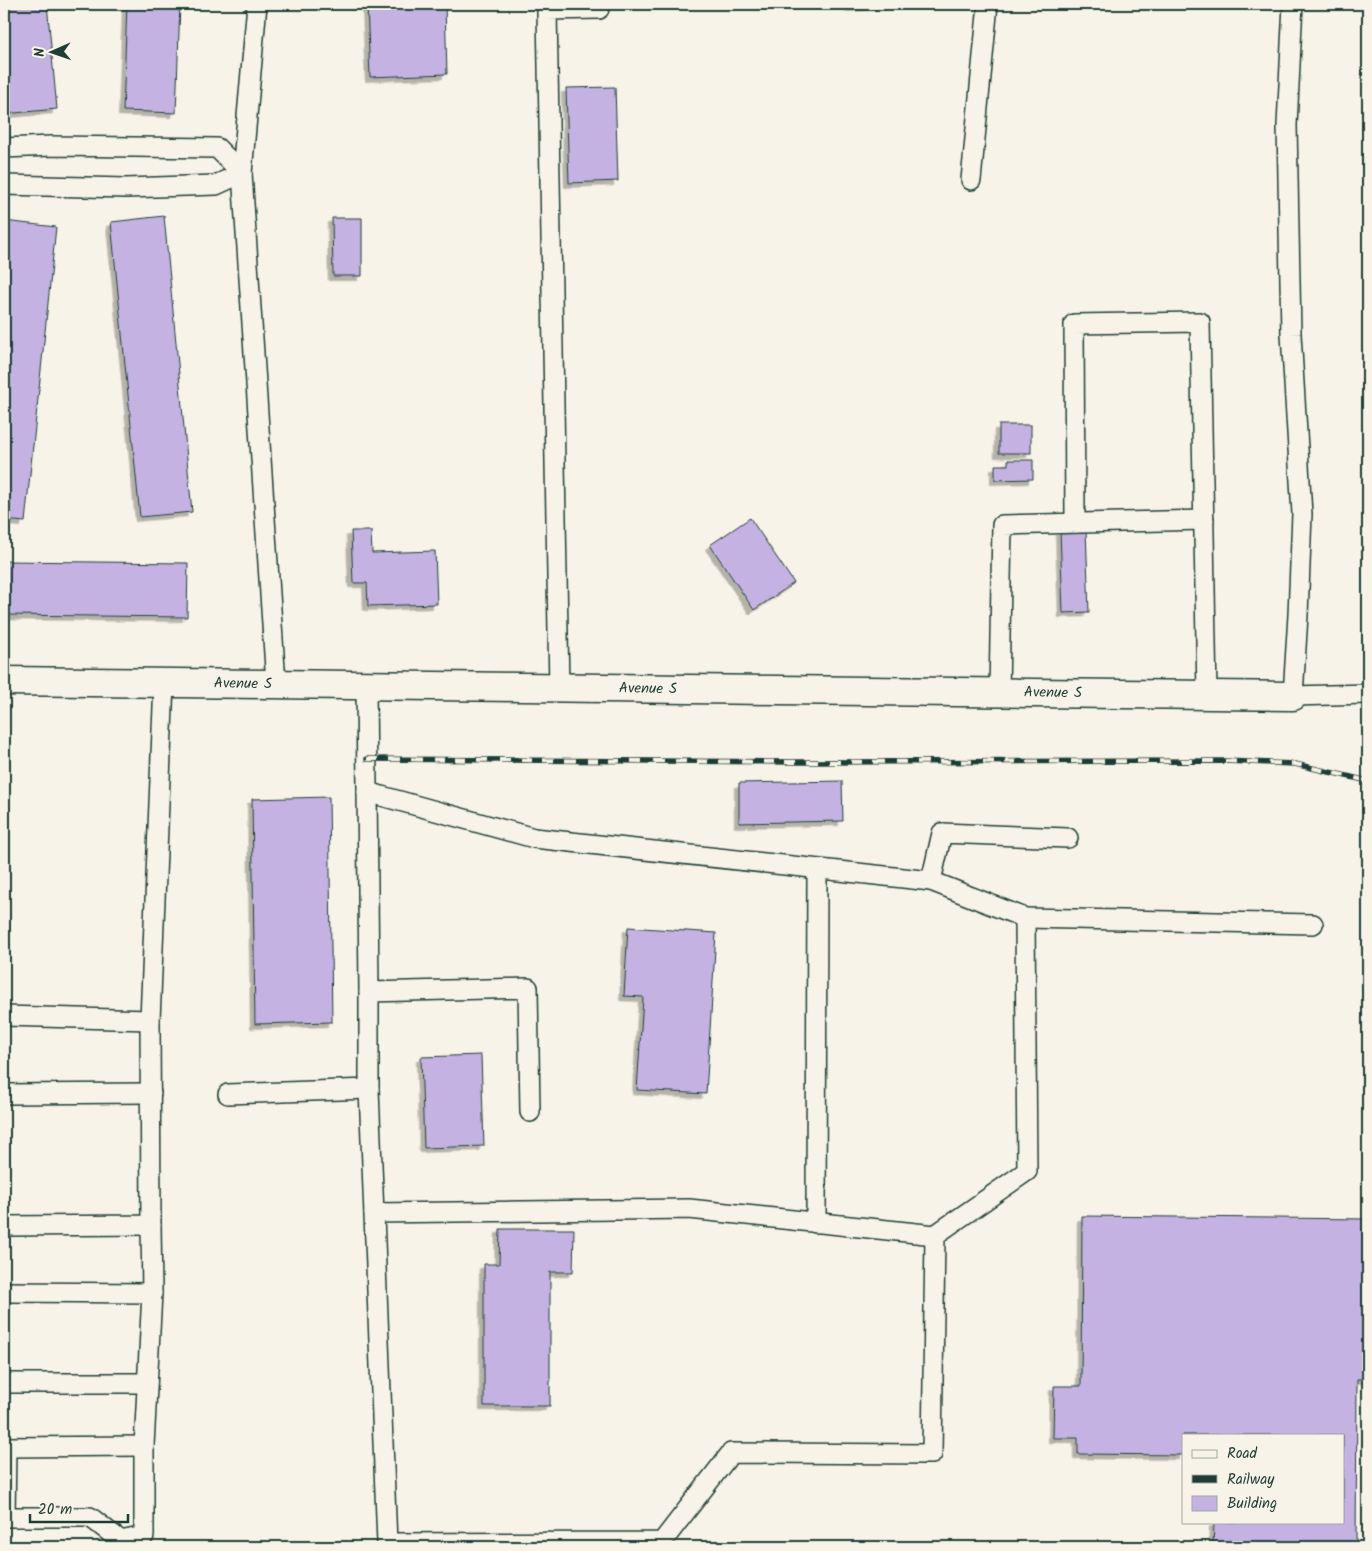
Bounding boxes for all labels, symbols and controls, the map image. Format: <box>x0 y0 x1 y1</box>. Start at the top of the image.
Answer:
north arrow <box>28 28 78 78</box>
text: N <box>29 47 51 57</box>
street label: Avenue S <box>214 671 272 697</box>
street label: Avenue S <box>619 676 677 702</box>
street label: Avenue S <box>1024 680 1082 706</box>
legend <box>1182 1434 1344 1524</box>
text: Road <box>1227 1442 1258 1466</box>
text: Railway <box>1227 1468 1275 1492</box>
scale bar <box>30 1491 128 1523</box>
text: Building <box>1227 1492 1277 1516</box>
text: 20 m <box>38 1498 72 1522</box>

